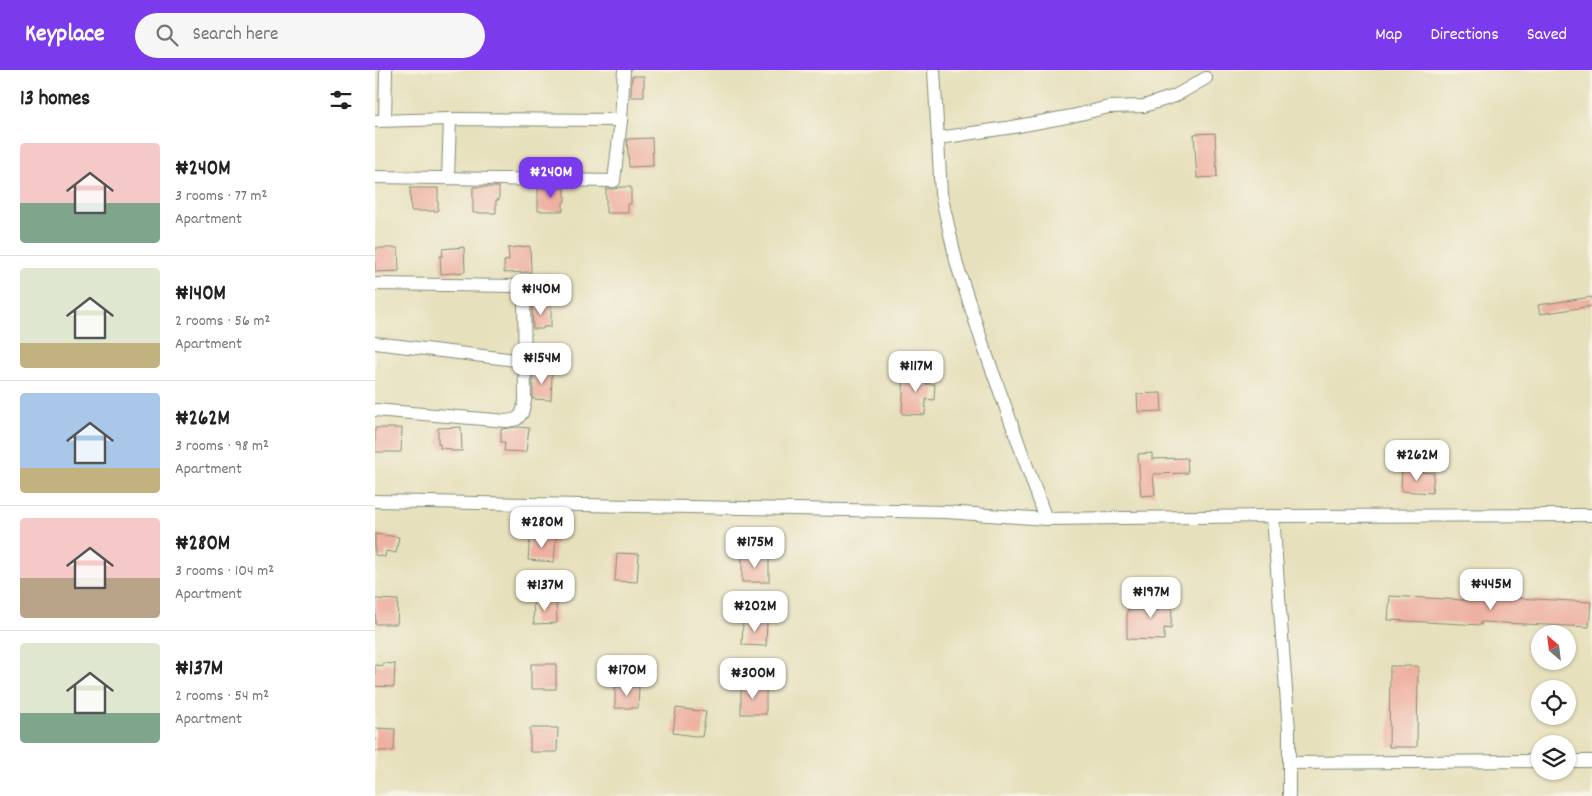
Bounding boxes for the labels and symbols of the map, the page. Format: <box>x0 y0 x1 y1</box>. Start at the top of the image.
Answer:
pin: ₦240M <box>516 156 586 199</box>
pin: ₦140M <box>506 274 576 316</box>
pin: ₦154M <box>507 342 577 385</box>
pin: ₦117M <box>881 350 951 393</box>
pin: ₦262M <box>1382 440 1452 482</box>
pin: ₦280M <box>507 506 577 549</box>
pin: ₦175M <box>720 526 790 569</box>
pin: ₦445M <box>1456 568 1526 611</box>
pin: ₦137M <box>510 570 580 612</box>
pin: ₦197M <box>1116 576 1186 619</box>
pin: ₦202M <box>720 590 790 633</box>
north arrow <box>1531 625 1576 670</box>
pin: ₦170M <box>592 654 662 697</box>
pin: ₦300M <box>718 658 788 700</box>

